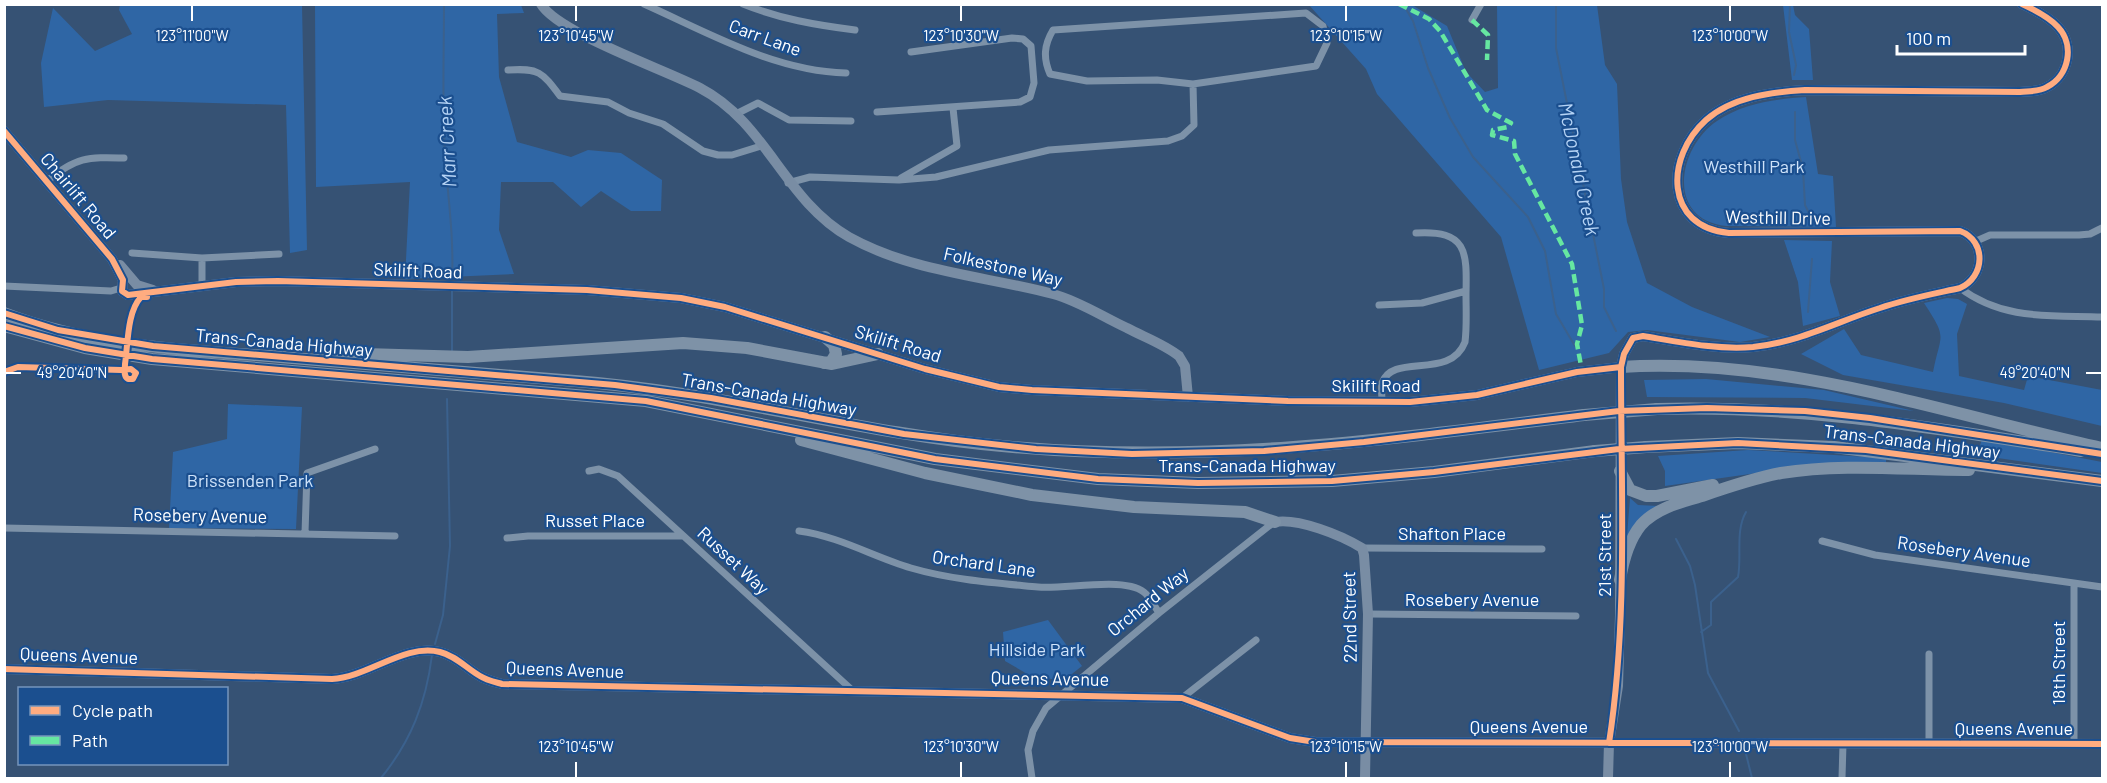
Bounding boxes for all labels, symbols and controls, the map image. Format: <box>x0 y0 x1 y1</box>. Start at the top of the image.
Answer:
street label: Carr Lane <box>726 14 804 60</box>
scale bar <box>1897 18 2024 56</box>
text: 123°11'00"W <box>155 26 229 44</box>
text: 123°10'45"W <box>538 26 614 44</box>
text: 123°10'30"W <box>923 26 999 44</box>
text: 123°10'15"W <box>1310 26 1382 44</box>
text: 123°10'00"W <box>1692 26 1768 44</box>
text: 100 m <box>1906 27 1951 49</box>
water label: Marr Creek <box>432 95 460 188</box>
water label: McDonald Creek <box>1554 100 1606 238</box>
street label: Chairlift Road <box>36 148 121 243</box>
park label: Westhill Park <box>1703 155 1805 177</box>
street label: Westhill Drive <box>1725 205 1831 229</box>
street label: Folkestone Way <box>942 242 1065 290</box>
street label: Skilift Road <box>373 257 463 283</box>
street label: Skilift Road <box>852 319 944 367</box>
street label: Trans-Canada Highway <box>195 323 374 361</box>
text: 49°20'40"N <box>37 363 107 381</box>
text: 49°20'40"N <box>2000 363 2070 381</box>
street label: Trans-Canada Highway <box>680 368 859 420</box>
street label: Skilift Road <box>1331 374 1421 396</box>
street label: Trans-Canada Highway <box>1823 419 2002 463</box>
street label: Trans-Canada Highway <box>1158 454 1336 476</box>
park label: Brissenden Park <box>187 469 313 491</box>
street label: Rosebery Avenue <box>133 503 267 527</box>
street label: Russet Place <box>545 509 645 531</box>
street label: 21st Street <box>1593 513 1615 597</box>
street label: Russet Way <box>693 522 774 599</box>
street label: Shafton Place <box>1398 522 1506 544</box>
street label: Rosebery Avenue <box>1896 531 2032 571</box>
street label: Orchard Lane <box>931 545 1037 581</box>
street label: Orchard Way <box>1102 562 1192 641</box>
street label: 22nd Street <box>1337 571 1361 663</box>
street label: Rosebery Avenue <box>1405 588 1539 610</box>
street label: 18th Street <box>2047 621 2069 705</box>
park label: Hillside Park <box>989 638 1085 660</box>
street label: Queens Avenue <box>19 642 139 668</box>
street label: Queens Avenue <box>505 656 625 682</box>
street label: Queens Avenue <box>991 666 1109 690</box>
legend <box>18 687 228 765</box>
text: Cycle path <box>72 699 153 721</box>
street label: Queens Avenue <box>1470 715 1588 737</box>
street label: Queens Avenue <box>1955 717 2073 739</box>
text: Path <box>72 729 108 751</box>
text: 123°10'45"W <box>538 737 614 755</box>
text: 123°10'30"W <box>923 737 999 755</box>
text: 123°10'15"W <box>1310 737 1382 755</box>
text: 123°10'00"W <box>1692 737 1768 755</box>

